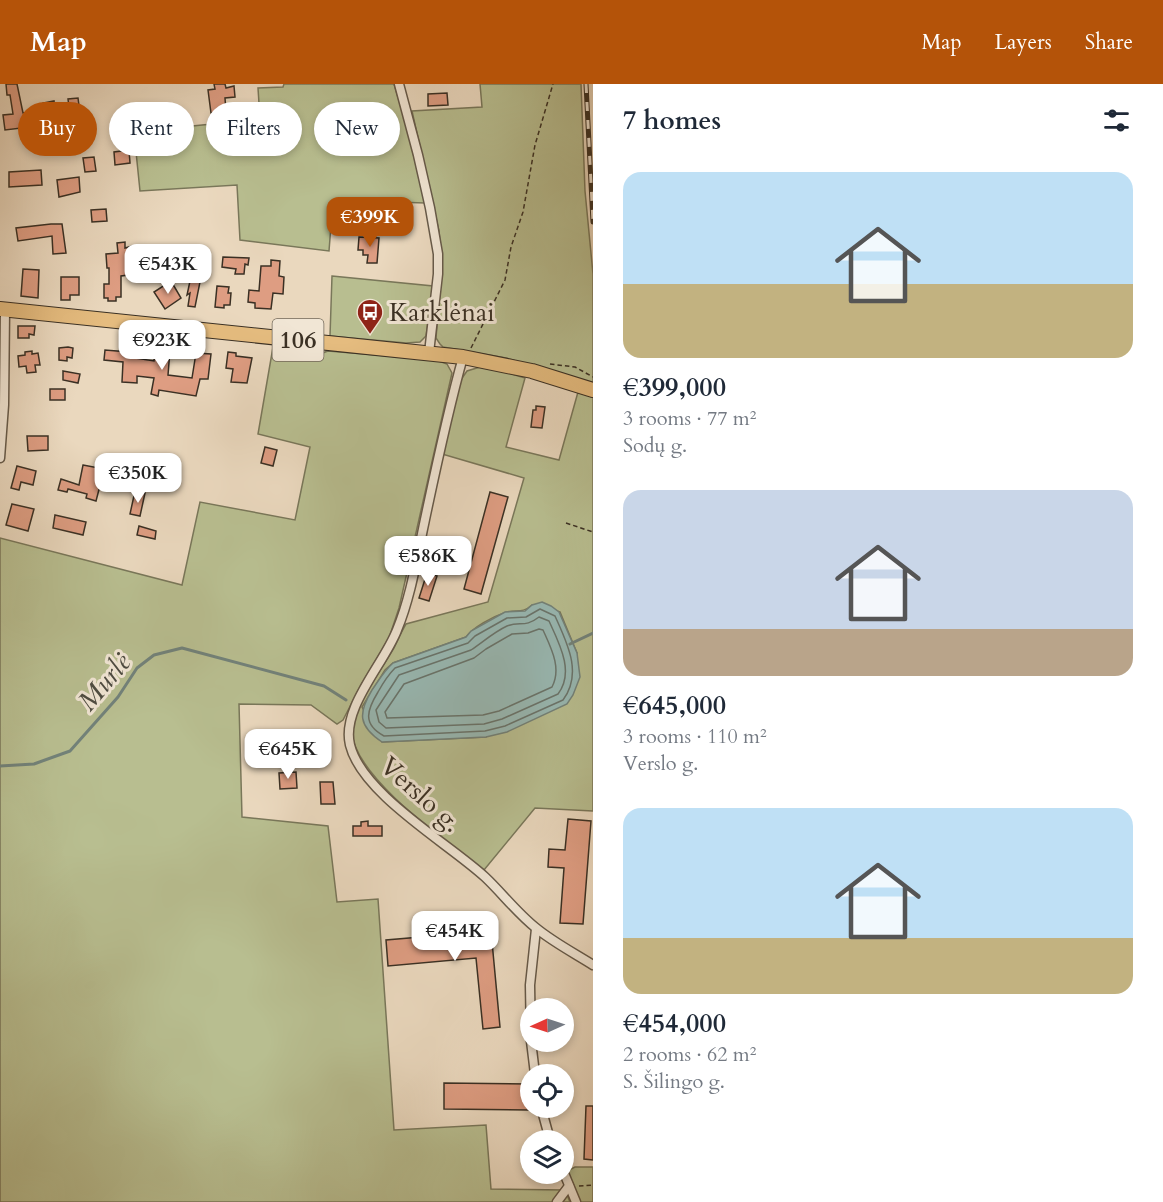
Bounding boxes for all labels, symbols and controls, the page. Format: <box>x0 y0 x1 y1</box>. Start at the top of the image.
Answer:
text: Map <box>30 23 87 61</box>
text: Map <box>922 28 962 57</box>
text: Layers <box>995 28 1052 57</box>
text: Share <box>1085 28 1133 57</box>
chip: Buy <box>18 102 97 156</box>
chip: Rent <box>109 102 194 156</box>
chip: Filters <box>206 102 302 156</box>
chip: New <box>314 102 400 156</box>
text: 7 homes <box>623 103 721 138</box>
icon: filters <box>1100 104 1133 137</box>
pin: €399K <box>328 197 412 248</box>
text: €399K <box>341 203 399 230</box>
icon: home <box>824 211 932 319</box>
pin: €543K <box>126 244 210 295</box>
text: €543K <box>139 250 197 277</box>
place label: Karklėnai <box>389 295 495 330</box>
bus stop icon: Karklėnai <box>355 297 385 335</box>
road number: 106 <box>272 319 324 361</box>
pin: €923K <box>120 320 204 371</box>
text: €923K <box>133 326 191 353</box>
text: €399,000 <box>623 370 726 405</box>
text: 3 rooms · 77 m² <box>623 405 756 432</box>
text: Sodų g. <box>623 432 687 459</box>
pin: €350K <box>96 453 180 504</box>
text: €350K <box>109 459 167 486</box>
icon: home <box>824 529 932 637</box>
pin: €586K <box>386 536 470 587</box>
text: €586K <box>399 542 457 569</box>
water label: Murlė <box>69 645 140 719</box>
text: €645,000 <box>623 688 726 723</box>
text: 3 rooms · 110 m² <box>623 723 767 750</box>
pin: €645K <box>246 729 330 780</box>
text: €645K <box>259 735 317 762</box>
street label: Verslo g. <box>373 749 469 840</box>
text: Verslo g. <box>623 750 698 777</box>
icon: home <box>824 847 932 955</box>
pin: €454K <box>413 911 497 962</box>
text: €454K <box>426 917 484 944</box>
north arrow <box>520 998 574 1052</box>
map controls <box>520 998 574 1184</box>
text: €454,000 <box>623 1006 726 1041</box>
text: 2 rooms · 62 m² <box>623 1041 756 1068</box>
button: locate <box>520 1064 574 1118</box>
text: S. Šilingo g. <box>623 1068 725 1095</box>
button: layers <box>520 1130 574 1184</box>

